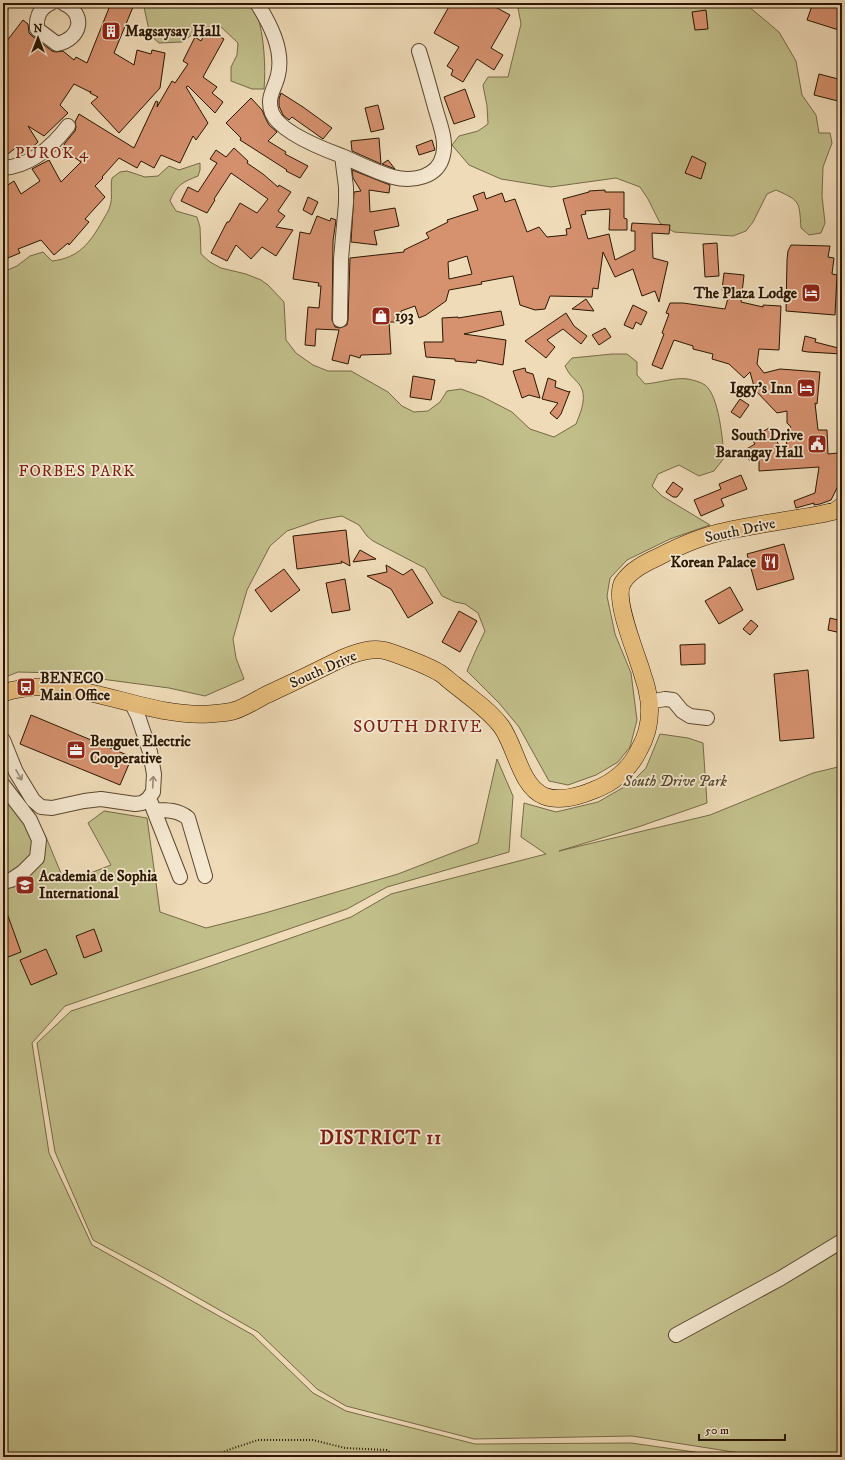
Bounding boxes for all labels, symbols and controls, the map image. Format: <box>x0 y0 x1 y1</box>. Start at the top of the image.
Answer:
north arrow <box>18 18 58 58</box>
building icon: Magsaysay Hall <box>100 20 122 42</box>
text: N <box>33 22 43 36</box>
place label: Magsaysay Hall <box>125 22 221 41</box>
district label: PUROK 4 <box>15 143 89 163</box>
hotel icon: The Plaza Lodge <box>800 282 822 304</box>
place label: The Plaza Lodge <box>693 284 798 303</box>
shop icon: 193 <box>370 305 392 327</box>
place label: 193 <box>395 307 414 326</box>
hotel icon: Iggy's Inn <box>795 377 817 399</box>
place label: Iggy's Inn <box>730 379 792 398</box>
place label: South Drive Barangay Hall <box>715 426 804 462</box>
public building icon: South Drive Barangay Hall <box>806 433 828 455</box>
district label: FORBES PARK <box>19 461 135 481</box>
street label: South Drive <box>703 514 777 547</box>
restaurant icon: Korean Palace <box>759 551 781 573</box>
place label: Korean Palace <box>671 553 757 572</box>
street label: South Drive <box>287 646 360 693</box>
place label: BENECO Main Office <box>40 669 111 705</box>
bus stop icon: BENECO Main Office <box>15 676 37 698</box>
district label: SOUTH DRIVE <box>353 716 483 738</box>
place label: Benguet Electric Cooperative <box>90 732 191 768</box>
office icon: Benguet Electric Cooperative <box>65 739 87 761</box>
one-way arrow <box>15 769 23 781</box>
park label: South Drive Park <box>622 772 727 791</box>
one-way arrow <box>150 776 157 789</box>
place label: Academia de Sophia International <box>38 867 158 903</box>
school or university icon: Academia de Sophia International <box>14 874 36 896</box>
district label: DISTRICT 11 <box>320 1127 442 1150</box>
scale bar <box>699 1416 785 1442</box>
text: 50 m <box>705 1423 729 1438</box>

